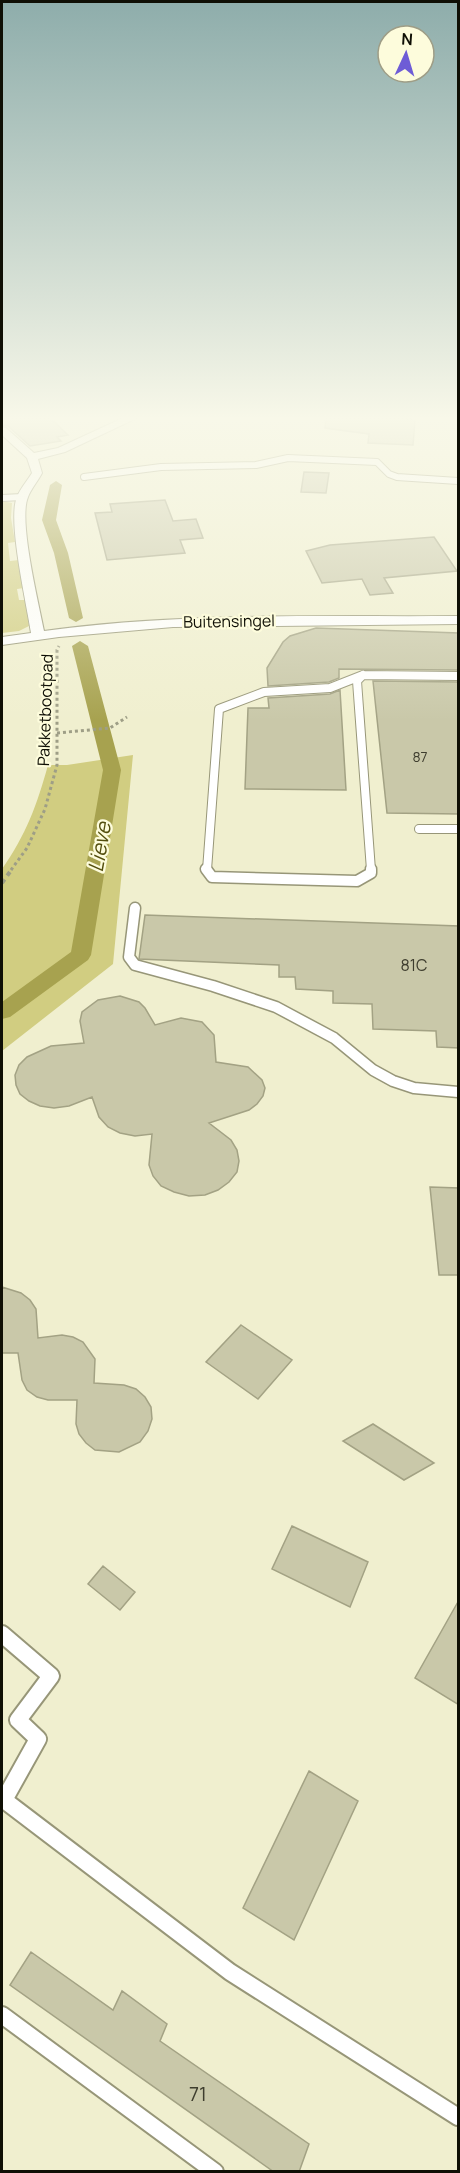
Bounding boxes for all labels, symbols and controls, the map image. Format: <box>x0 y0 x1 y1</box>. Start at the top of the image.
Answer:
north arrow <box>376 24 436 84</box>
text: N <box>401 28 414 50</box>
street label: Buitensingel <box>183 609 275 633</box>
street label: Pakketbootpad <box>32 653 58 767</box>
house number: 87 <box>412 747 428 766</box>
water label: Lieve <box>81 818 117 874</box>
house number: 81C <box>401 954 427 976</box>
house number: 71 <box>189 2080 207 2107</box>

